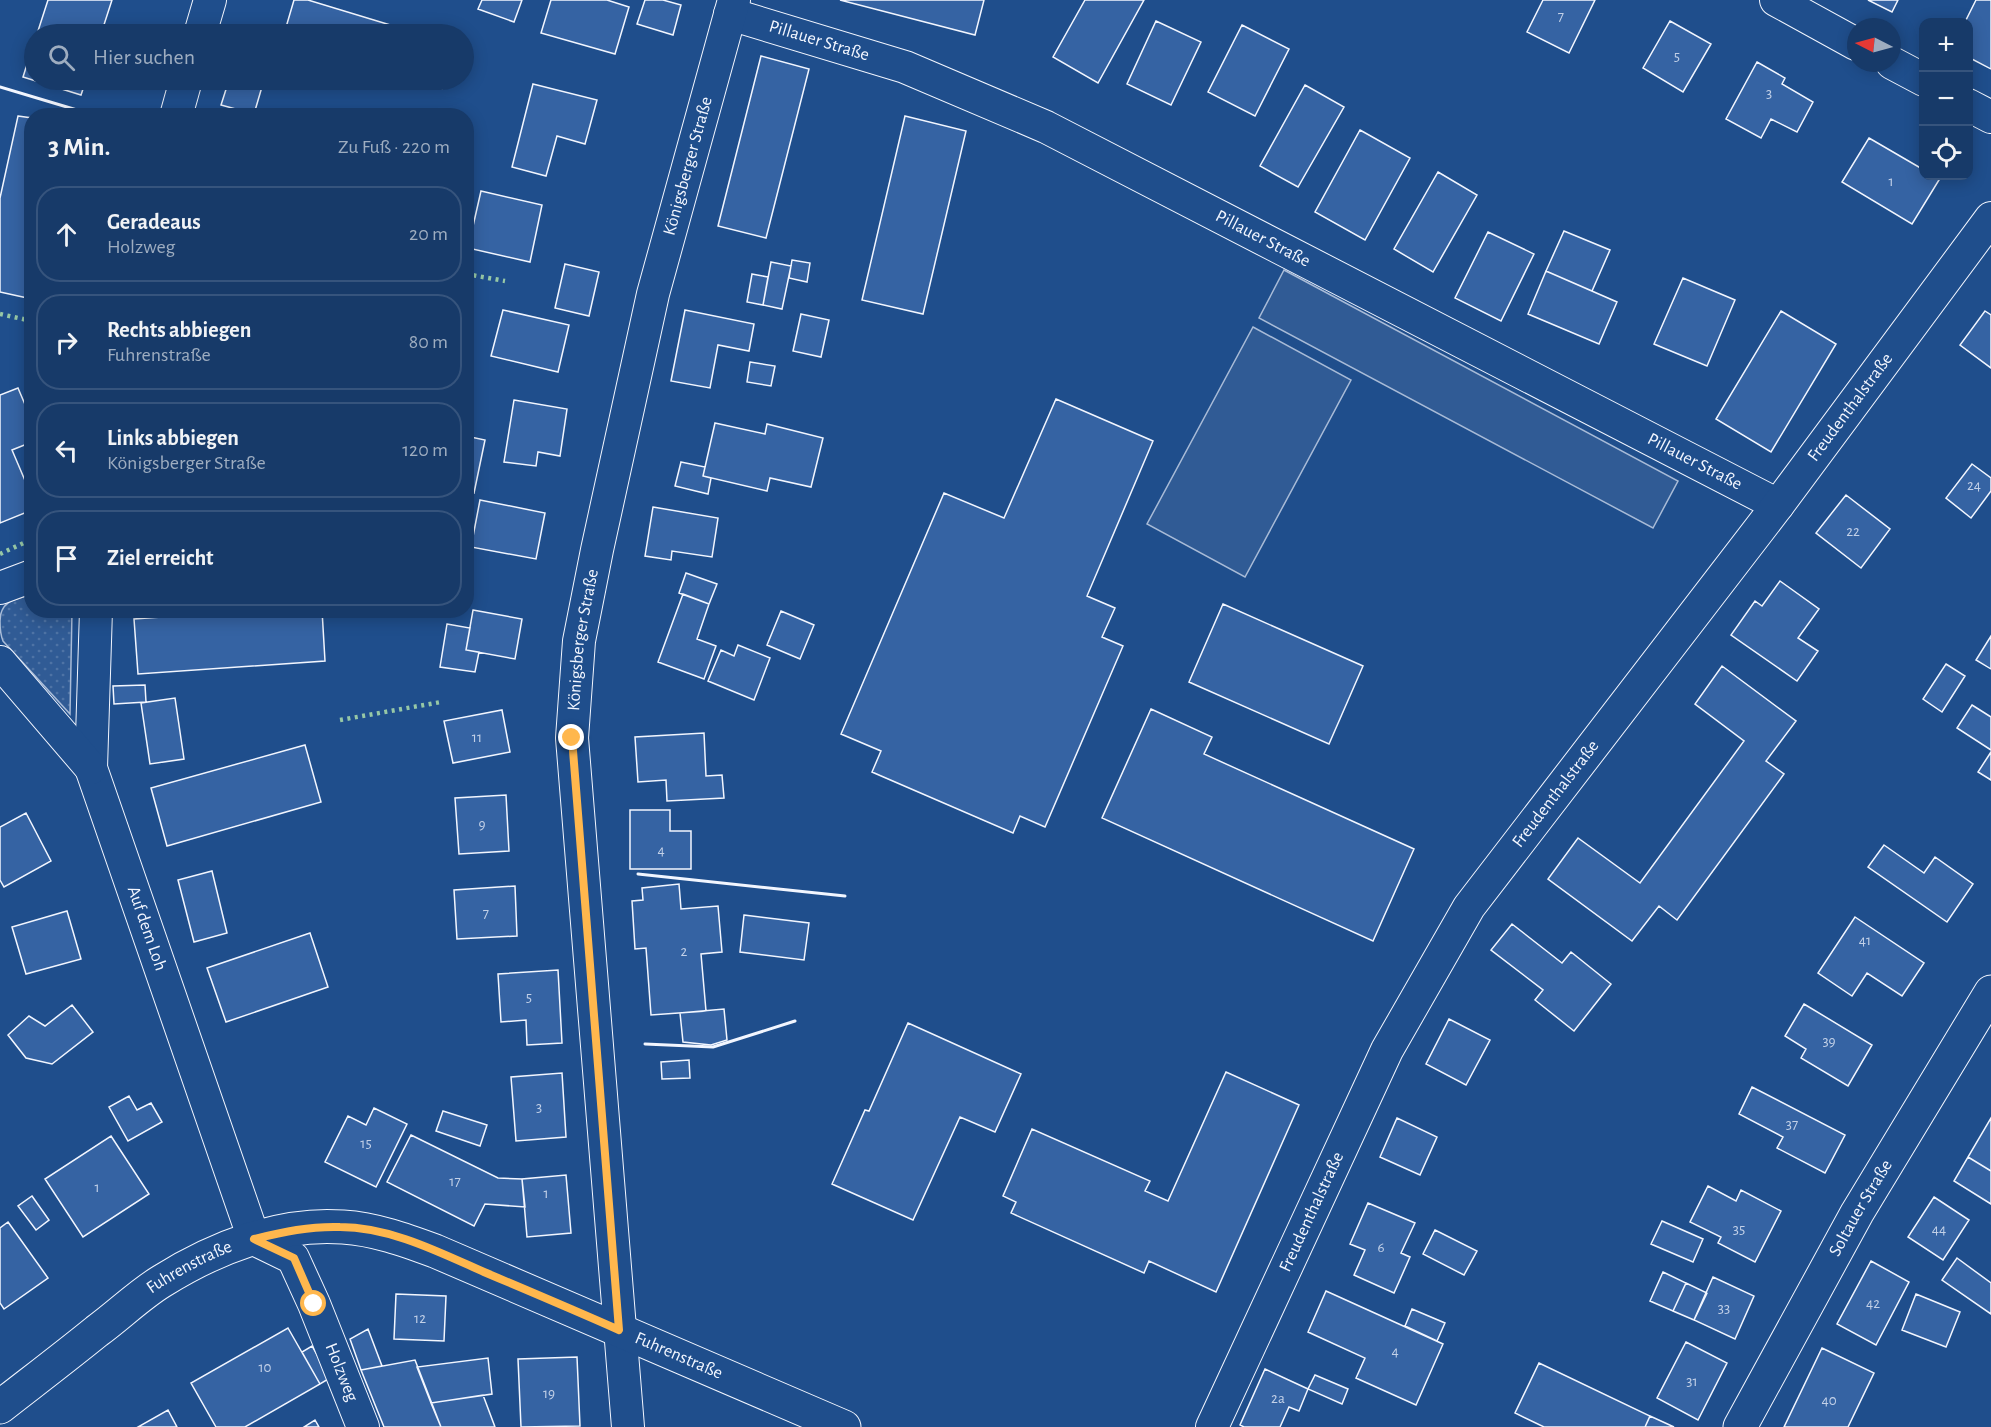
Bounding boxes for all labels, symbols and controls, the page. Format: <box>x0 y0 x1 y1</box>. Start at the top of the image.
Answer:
house number: 7 <box>1558 9 1564 24</box>
street label: Pillauer Straße <box>767 17 871 65</box>
north arrow <box>1847 18 1901 72</box>
map controls <box>1919 18 1973 180</box>
button: + <box>1919 18 1973 72</box>
search box <box>24 24 474 90</box>
icon: search <box>45 41 78 74</box>
text: Hier suchen <box>93 46 195 68</box>
house number: 5 <box>1674 49 1680 64</box>
button: − <box>1919 72 1973 126</box>
house number: 3 <box>1766 86 1772 101</box>
street label: Königsberger Straße <box>661 95 716 237</box>
button: locate <box>1919 126 1973 180</box>
text: 3 Min. <box>48 134 110 160</box>
text: Zu Fuß · 220 m <box>338 137 450 157</box>
house number: 1 <box>1888 174 1894 189</box>
street label: Pillauer Straße <box>1212 207 1313 271</box>
text: Geradeaus <box>107 211 201 233</box>
icon: ahead <box>50 218 83 251</box>
text: 20 m <box>409 224 448 244</box>
text: Holzweg <box>107 237 175 257</box>
text: Rechts abbiegen <box>107 319 251 341</box>
icon: right <box>50 326 83 359</box>
text: 80 m <box>409 332 448 352</box>
text: Fuhrenstraße <box>107 345 211 365</box>
street label: Freudenthalstraße <box>1804 350 1896 465</box>
text: Links abbiegen <box>107 427 239 449</box>
street label: Pillauer Straße <box>1644 430 1745 494</box>
icon: left <box>50 434 83 467</box>
text: 120 m <box>402 440 448 460</box>
text: Königsberger Straße <box>107 453 266 473</box>
house number: 24 <box>1967 478 1981 493</box>
house number: 22 <box>1846 524 1860 539</box>
icon: arrive <box>50 542 83 575</box>
text: Ziel erreicht <box>107 547 214 569</box>
street label: Königsberger Straße <box>565 568 602 712</box>
route end <box>558 724 584 750</box>
house number: 11 <box>472 730 482 745</box>
street label: Freudenthalstraße <box>1509 737 1603 851</box>
house number: 9 <box>478 817 486 832</box>
house number: 4 <box>657 843 665 858</box>
street label: Auf dem Loh <box>124 884 169 973</box>
house number: 7 <box>483 906 489 921</box>
house number: 41 <box>1859 933 1871 948</box>
house number: 2 <box>681 944 688 959</box>
house number: 5 <box>526 990 532 1005</box>
house number: 39 <box>1822 1034 1836 1049</box>
house number: 3 <box>536 1100 542 1115</box>
house number: 37 <box>1786 1117 1798 1132</box>
house number: 15 <box>360 1136 372 1151</box>
street label: Freudenthalstraße <box>1276 1149 1347 1275</box>
street label: Soltauer Straße <box>1826 1157 1896 1259</box>
house number: 17 <box>449 1174 461 1189</box>
house number: 1 <box>94 1180 100 1195</box>
house number: 1 <box>543 1186 549 1201</box>
house number: 35 <box>1733 1222 1745 1237</box>
house number: 44 <box>1932 1222 1946 1237</box>
street label: Fuhrenstraße <box>144 1238 234 1297</box>
house number: 6 <box>1377 1240 1385 1255</box>
route start <box>300 1290 326 1316</box>
house number: 42 <box>1866 1296 1880 1311</box>
house number: 33 <box>1718 1301 1730 1316</box>
house number: 12 <box>414 1311 426 1326</box>
street label: Fuhrenstraße <box>632 1329 725 1383</box>
street label: Holzweg <box>321 1340 361 1404</box>
house number: 4 <box>1391 1344 1399 1359</box>
house number: 10 <box>258 1360 272 1375</box>
house number: 31 <box>1686 1374 1698 1389</box>
house number: 19 <box>543 1386 555 1401</box>
house number: 2a <box>1271 1391 1285 1406</box>
house number: 40 <box>1821 1393 1837 1408</box>

